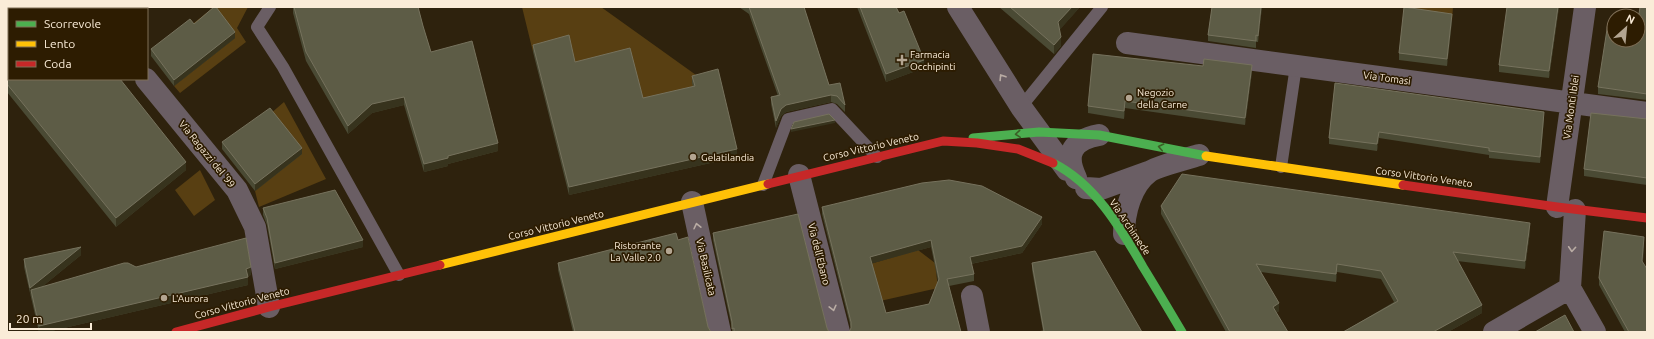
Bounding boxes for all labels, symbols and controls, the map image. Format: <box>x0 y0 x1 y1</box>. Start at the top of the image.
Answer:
legend <box>8 8 148 80</box>
north arrow <box>1606 8 1646 48</box>
text: N <box>1624 12 1637 26</box>
text: Scorrevole <box>44 17 101 30</box>
text: Lento <box>44 37 75 50</box>
place label: Farmacia Occhipinti <box>910 49 956 72</box>
marker: Farmacia Occhipinti <box>897 55 907 65</box>
text: Coda <box>44 57 72 70</box>
street label: Via Tomasi <box>1362 69 1412 87</box>
one-way arrow <box>1000 74 1007 81</box>
street label: Via Monti Iblei <box>1561 74 1581 140</box>
place label: Negozio della Carne <box>1137 87 1187 110</box>
marker: Negozio della Carne <box>1124 93 1134 103</box>
street label: Via Ragazzi del '99 <box>177 118 237 190</box>
one-way arrow <box>1015 130 1021 139</box>
street label: Corso Vittorio Veneto <box>822 131 920 163</box>
one-way arrow <box>1158 144 1164 152</box>
marker: Gelatilandia <box>688 152 698 162</box>
place label: Gelatilandia <box>701 152 754 163</box>
street label: Corso Vittorio Veneto <box>1375 165 1473 189</box>
street label: Via Archimede <box>1107 197 1153 257</box>
street label: Corso Vittorio Veneto <box>507 208 605 242</box>
one-way arrow <box>693 222 701 229</box>
street label: Via dell'Ebano <box>806 222 832 286</box>
street label: Via Basilicata <box>694 237 718 297</box>
place label: Ristorante La Valle 2.0 <box>610 240 661 263</box>
marker: Ristorante La Valle 2.0 <box>664 246 674 256</box>
one-way arrow <box>1568 246 1577 252</box>
street label: Corso Vittorio Veneto <box>193 285 291 321</box>
marker: L'Aurora <box>159 293 169 303</box>
place label: L'Aurora <box>172 293 209 304</box>
scale bar <box>10 305 91 331</box>
one-way arrow <box>829 305 837 311</box>
text: 20 m <box>16 312 43 325</box>

